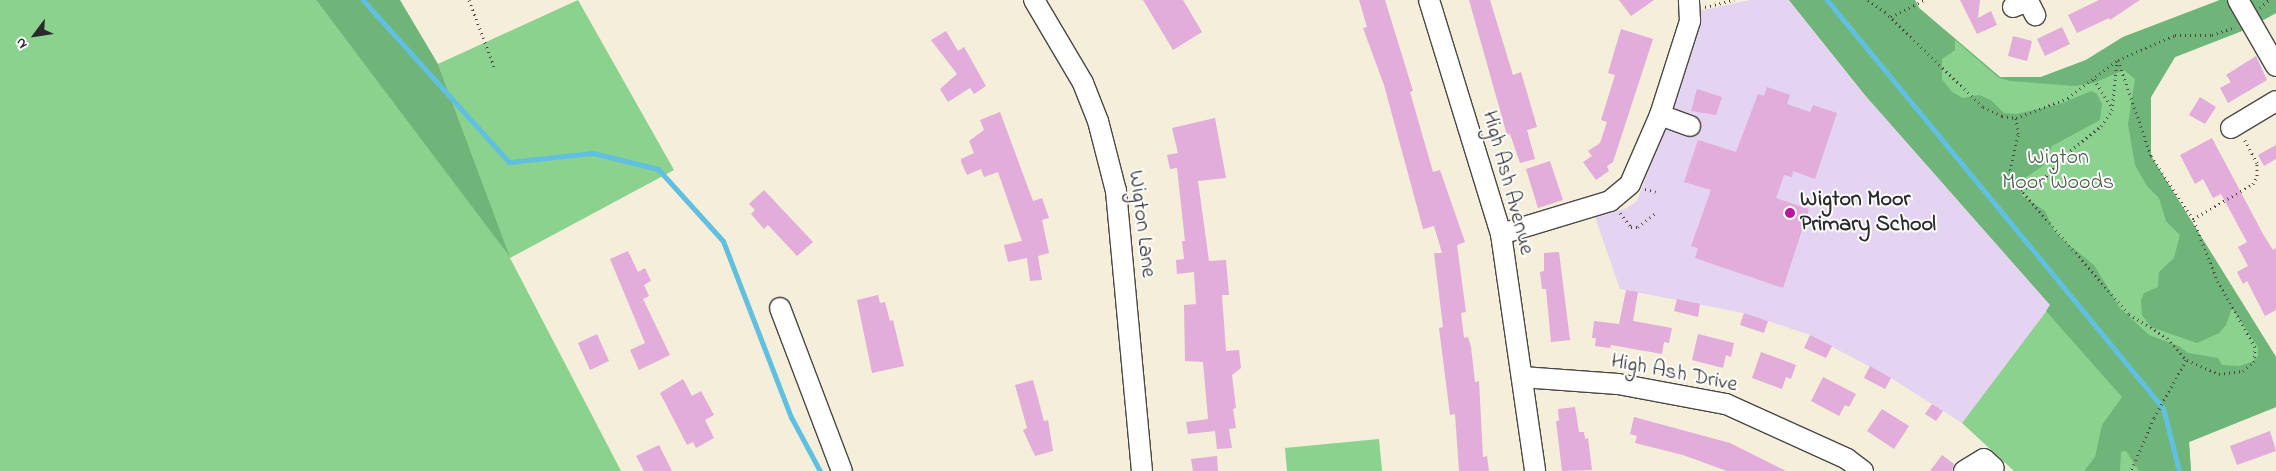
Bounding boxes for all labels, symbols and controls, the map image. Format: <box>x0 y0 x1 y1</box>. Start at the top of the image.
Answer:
north arrow <box>10 10 60 60</box>
text: N <box>10 34 33 52</box>
street label: High Ash Avenue <box>1475 108 1539 258</box>
park label: Wigton Moor Woods <box>2002 145 2114 196</box>
street label: Wigton Lane <box>1121 169 1161 279</box>
place label: Wigton Moor Primary School <box>1800 187 1936 238</box>
marker: Wigton Moor Primary School <box>1784 207 1796 219</box>
street label: High Ash Drive <box>1608 349 1740 399</box>

